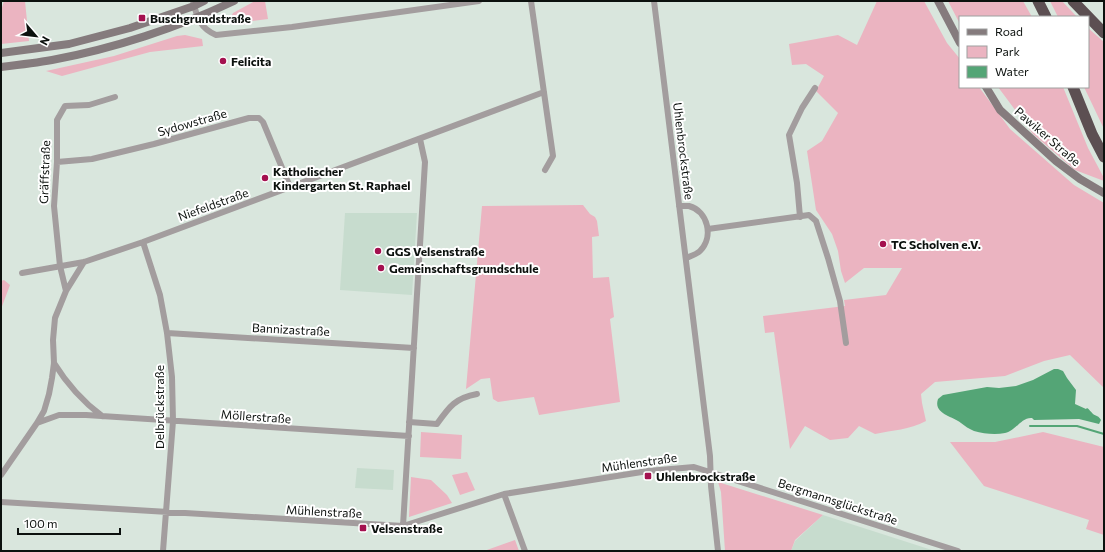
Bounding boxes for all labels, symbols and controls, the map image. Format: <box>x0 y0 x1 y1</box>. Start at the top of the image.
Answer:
place label: Buschgrundstraße <box>150 11 251 25</box>
marker: Buschgrundstraße <box>137 13 147 23</box>
north arrow <box>16 16 56 56</box>
legend <box>959 16 1089 88</box>
text: Road <box>995 24 1023 38</box>
text: N <box>38 34 53 48</box>
text: Park <box>995 44 1021 58</box>
place label: Felicita <box>231 54 271 68</box>
marker: Felicita <box>218 56 228 66</box>
text: Water <box>995 64 1029 78</box>
street label: Uhlenbrockstraße <box>671 101 697 201</box>
street label: Pawiker Straße <box>1012 104 1084 168</box>
street label: Sydowstraße <box>156 105 228 139</box>
street label: Gräffstraße <box>36 140 52 204</box>
place label: Katholischer Kindergarten St. Raphael <box>273 164 410 192</box>
marker: Katholischer Kindergarten St. Raphael <box>260 173 270 183</box>
street label: Niefeldstraße <box>176 185 250 223</box>
place label: TC Scholven e.V. <box>891 237 981 251</box>
marker: TC Scholven e.V. <box>878 239 888 249</box>
place label: GGS Velsenstraße <box>386 244 485 258</box>
marker: GGS Velsenstraße <box>373 246 383 256</box>
place label: Gemeinschaftsgrundschule <box>389 261 539 275</box>
marker: Gemeinschaftsgrundschule <box>376 263 386 273</box>
street label: Bannizastraße <box>252 320 330 338</box>
street label: Delbrückstraße <box>152 365 166 449</box>
street label: Möllerstraße <box>220 407 292 425</box>
street label: Mühlenstraße <box>600 450 678 474</box>
place label: Uhlenbrockstraße <box>656 469 755 483</box>
marker: Uhlenbrockstraße <box>643 471 653 481</box>
street label: Bergmannsglückstraße <box>776 475 900 527</box>
street label: Mühlenstraße <box>286 502 362 520</box>
scale bar <box>18 510 120 536</box>
text: 100 m <box>24 516 58 530</box>
place label: Velsenstraße <box>371 521 443 535</box>
marker: Velsenstraße <box>358 523 368 533</box>

